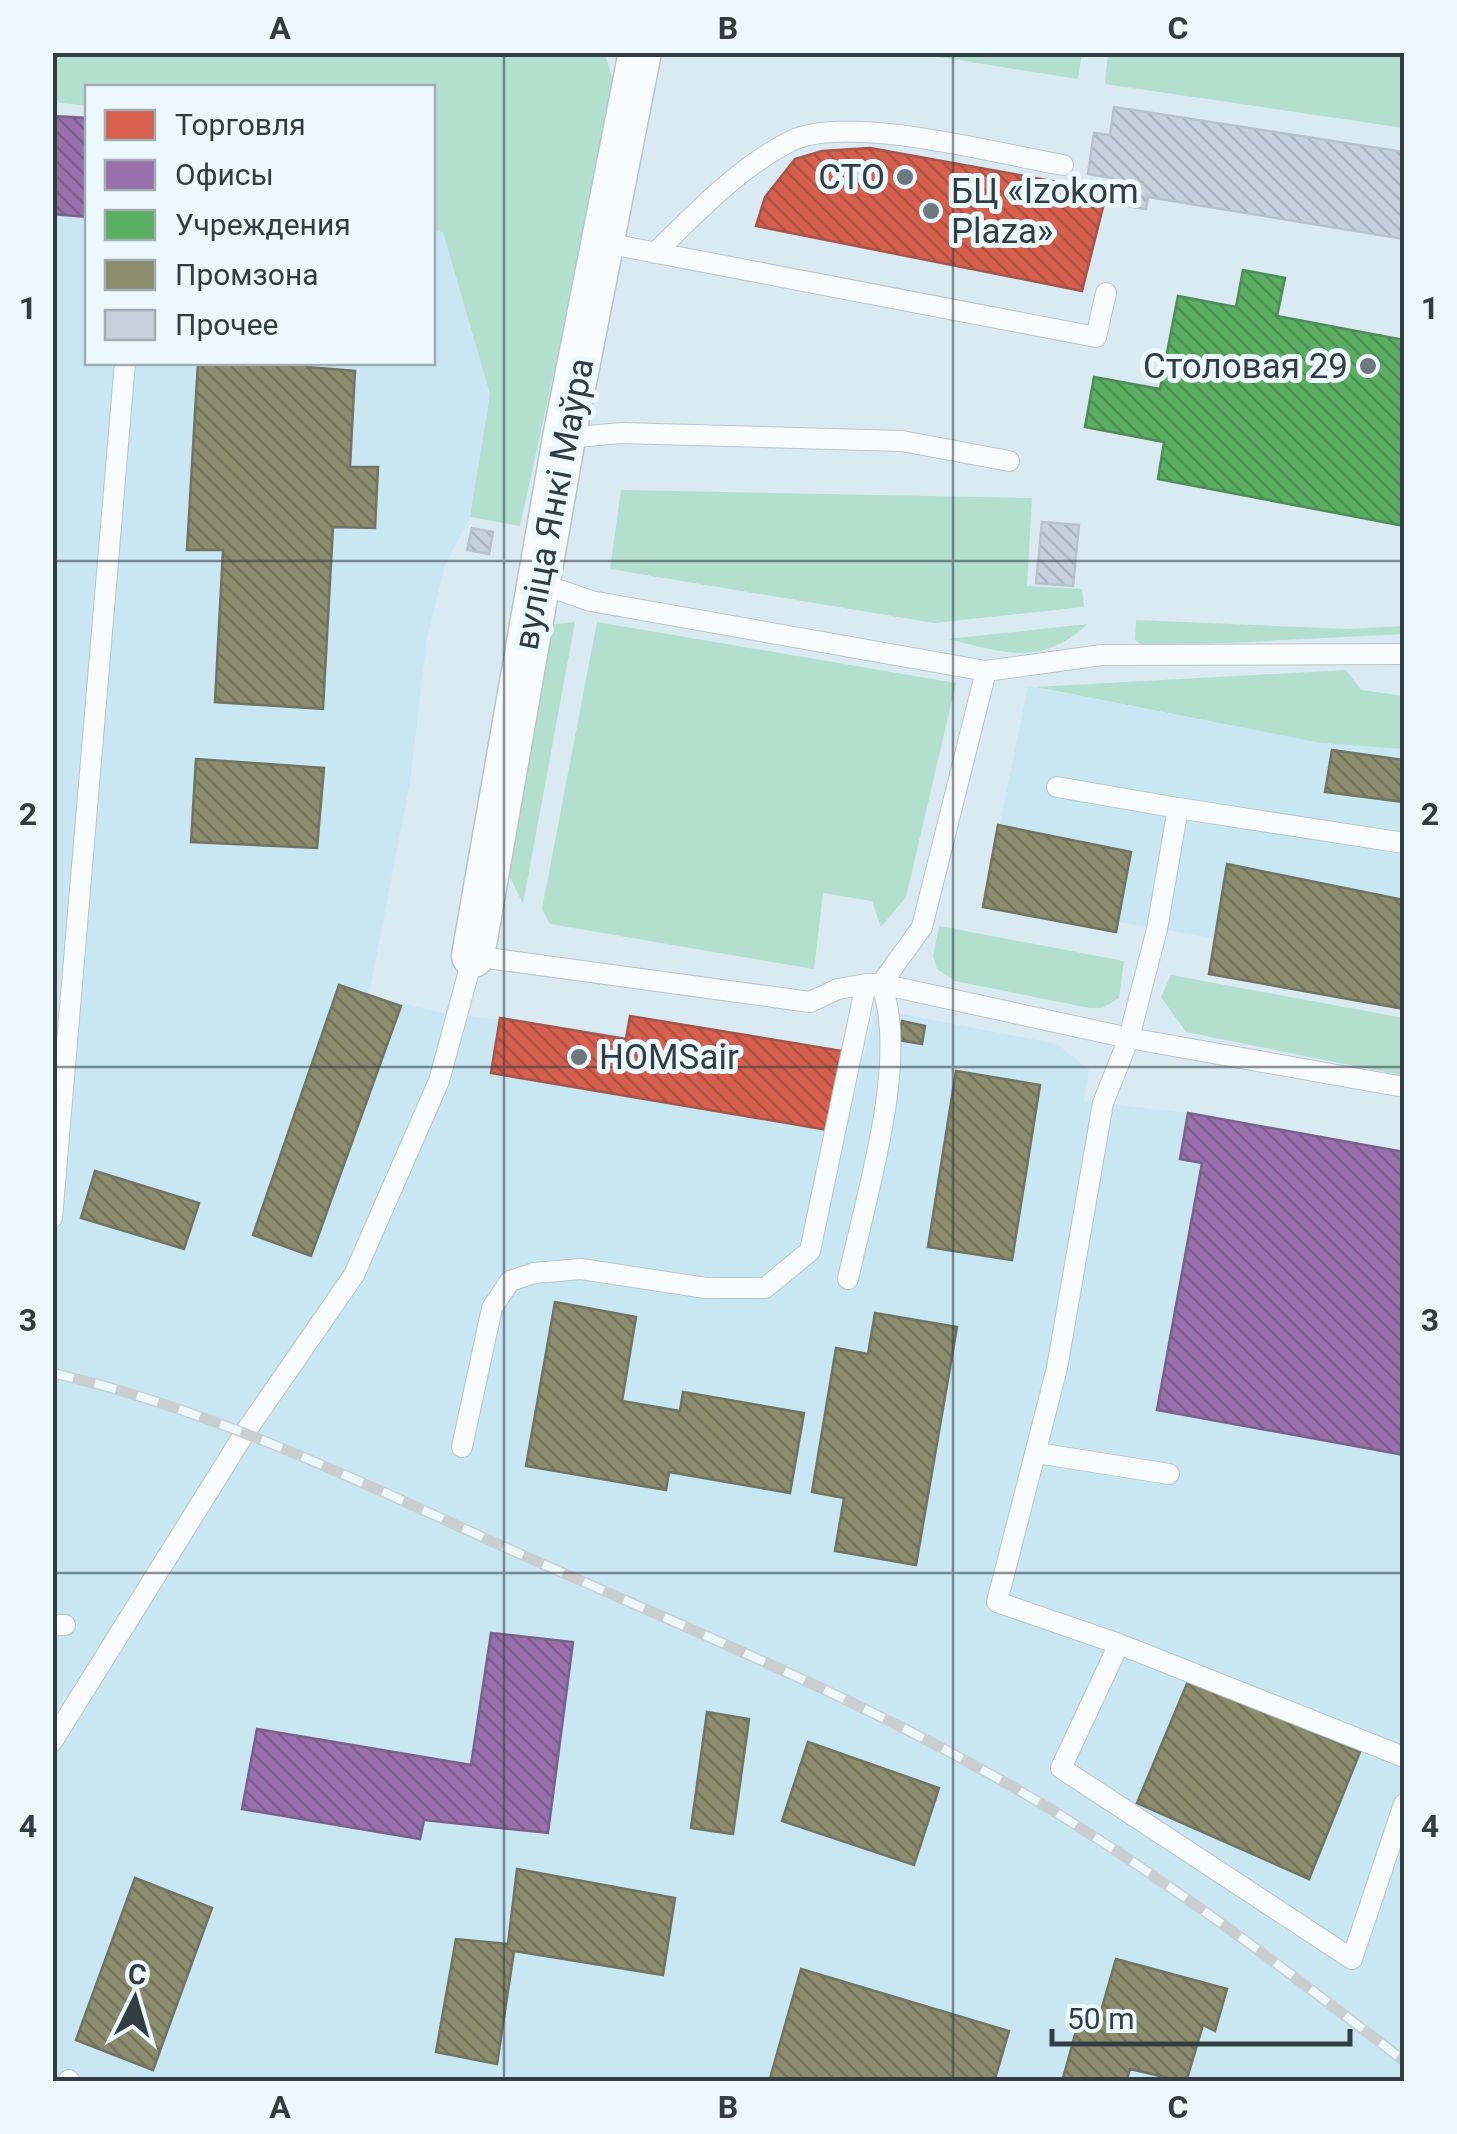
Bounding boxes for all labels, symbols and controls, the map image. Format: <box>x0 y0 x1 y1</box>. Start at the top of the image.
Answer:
text: A <box>269 9 291 47</box>
text: B <box>718 9 738 47</box>
text: C <box>1168 9 1188 47</box>
legend <box>85 85 435 365</box>
text: Торговля <box>175 107 306 142</box>
text: Офисы <box>175 157 274 192</box>
place label: СТО <box>818 157 885 198</box>
marker: СТО <box>894 166 916 188</box>
place label: БЦ «Izokom Plaza» <box>951 171 1139 252</box>
marker: БЦ «Izokom Plaza» <box>920 200 942 222</box>
text: Учреждения <box>175 207 351 242</box>
text: Промзона <box>175 257 319 292</box>
text: 1 <box>19 289 37 327</box>
text: 1 <box>1421 289 1439 327</box>
text: Прочее <box>175 307 279 342</box>
place label: Столовая 29 <box>1143 346 1348 387</box>
street label: вуліца Янкі Маўра <box>506 355 602 653</box>
marker: Столовая 29 <box>1357 355 1379 377</box>
text: 2 <box>19 795 37 833</box>
text: 2 <box>1421 795 1439 833</box>
place label: HOMSair <box>599 1037 739 1078</box>
marker: HOMSair <box>568 1046 590 1068</box>
text: 3 <box>19 1301 37 1339</box>
text: 3 <box>1421 1301 1439 1339</box>
text: 4 <box>19 1807 37 1845</box>
text: 4 <box>1421 1807 1439 1845</box>
north arrow <box>85 1949 185 2049</box>
text: С <box>127 1957 148 1992</box>
scale bar <box>1052 1984 1350 2046</box>
text: 50 m <box>1067 2001 1134 2036</box>
text: A <box>269 2088 291 2126</box>
text: B <box>718 2088 738 2126</box>
text: C <box>1168 2088 1188 2126</box>

